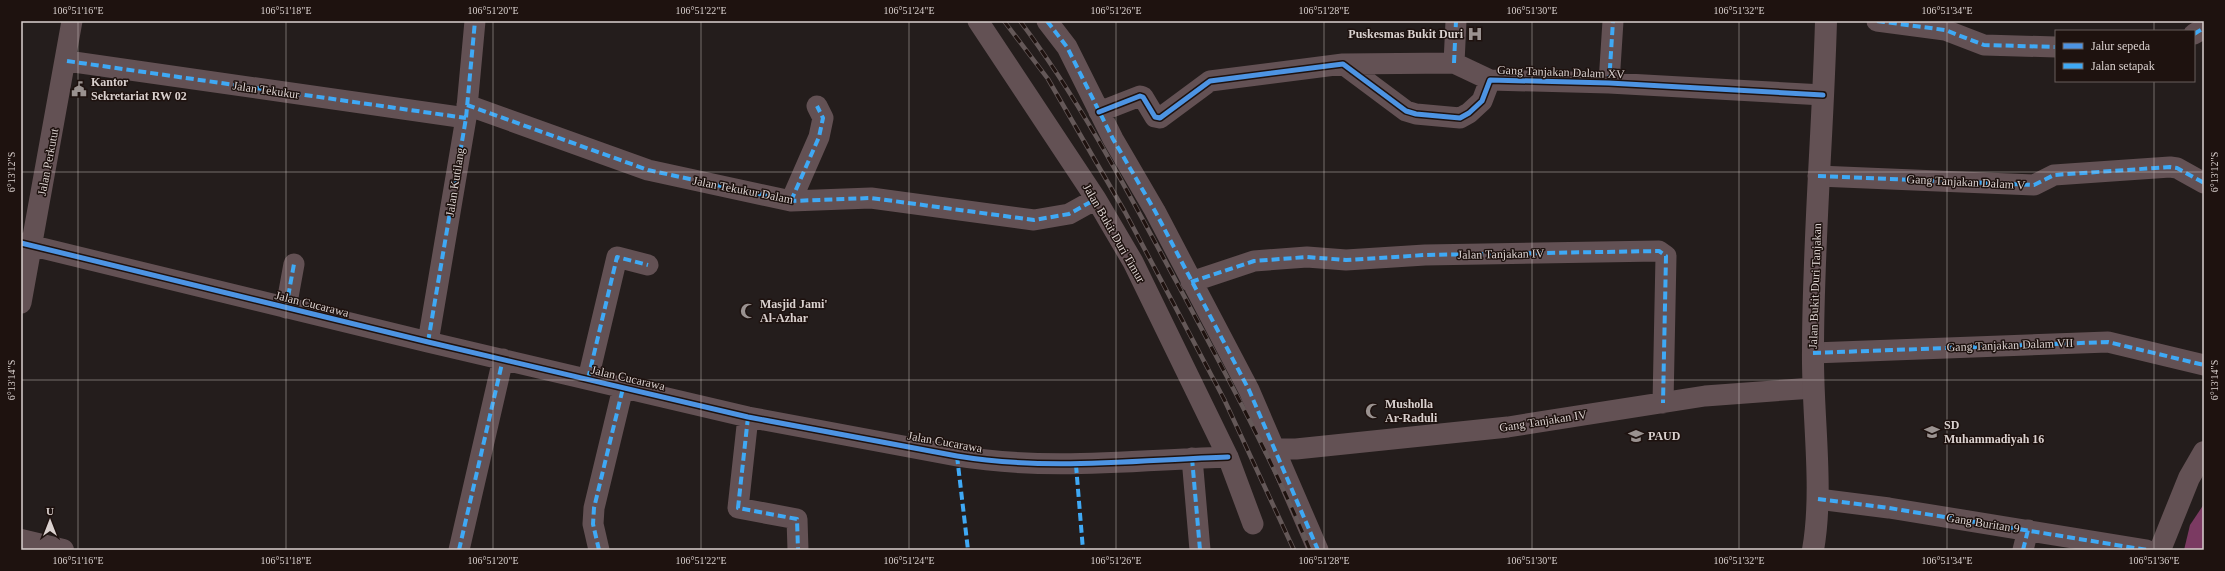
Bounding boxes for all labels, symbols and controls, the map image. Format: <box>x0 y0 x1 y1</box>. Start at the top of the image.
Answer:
text: 106°51'16"E <box>53 5 104 16</box>
text: 106°51'18"E <box>261 5 312 16</box>
text: 106°51'20"E <box>468 5 519 16</box>
text: 106°51'22"E <box>676 5 727 16</box>
text: 106°51'24"E <box>884 5 935 16</box>
text: 106°51'26"E <box>1091 5 1142 16</box>
text: 106°51'28"E <box>1299 5 1350 16</box>
text: 106°51'30"E <box>1507 5 1558 16</box>
text: 106°51'32"E <box>1714 5 1765 16</box>
text: 106°51'34"E <box>1922 5 1973 16</box>
hospital icon: Puskesmas Bukit Duri <box>1466 25 1484 43</box>
place label: Puskesmas Bukit Duri <box>1348 27 1464 41</box>
legend <box>2055 30 2195 82</box>
text: Jalur sepeda <box>2091 39 2151 53</box>
text: Jalan setapak <box>2091 59 2155 73</box>
street label: Gang Tanjakan Dalam XV <box>1497 63 1625 81</box>
place label: Kantor Sekretariat RW 02 <box>91 75 187 103</box>
street label: Jalan Tekukur <box>232 78 300 102</box>
public building icon: Kantor Sekretariat RW 02 <box>70 80 88 98</box>
street label: Jalan Perkutut <box>35 126 62 197</box>
street label: Jalan Kutilang <box>443 147 467 217</box>
text: 6°13'12"S <box>6 152 17 192</box>
text: 6°13'12"S <box>2209 152 2220 192</box>
street label: Gang Tanjakan Dalam V <box>1906 172 2026 192</box>
street label: Jalan Tekukur Dalam <box>691 173 795 207</box>
street label: Jalan Bukit Duri Timur <box>1080 181 1148 285</box>
street label: Jalan Bukit Duri Tanjakan <box>1806 223 1824 349</box>
street label: Jalan Tanjakan IV <box>1457 246 1545 262</box>
street label: Jalan Cucarawa <box>274 288 351 320</box>
place label: Masjid Jami' Al-Azhar <box>760 297 828 325</box>
mosque icon: Masjid Jami' Al-Azhar <box>739 302 757 320</box>
street label: Gang Tanjakan Dalam VII <box>1946 336 2074 354</box>
text: 6°13'14"S <box>6 360 17 400</box>
text: 6°13'14"S <box>2209 360 2220 400</box>
street label: Jalan Cucarawa <box>590 363 667 393</box>
place label: Musholla Ar-Raduli <box>1385 397 1438 425</box>
mosque icon: Musholla Ar-Raduli <box>1364 402 1382 420</box>
street label: Gang Tanjakan IV <box>1498 407 1588 435</box>
place label: SD Muhammadiyah 16 <box>1944 418 2044 446</box>
school or university icon: SD Muhammadiyah 16 <box>1923 423 1941 441</box>
school or university icon: PAUD <box>1627 427 1645 445</box>
street label: Jalan Cucarawa <box>907 429 984 456</box>
place label: PAUD <box>1648 429 1681 443</box>
north arrow <box>30 501 70 541</box>
text: U <box>46 505 54 517</box>
street label: Gang Buritan 9 <box>1945 510 2021 536</box>
text: 106°51'16"E <box>53 555 104 566</box>
text: 106°51'18"E <box>261 555 312 566</box>
text: 106°51'20"E <box>468 555 519 566</box>
text: 106°51'22"E <box>676 555 727 566</box>
text: 106°51'24"E <box>884 555 935 566</box>
text: 106°51'26"E <box>1091 555 1142 566</box>
text: 106°51'28"E <box>1299 555 1350 566</box>
text: 106°51'30"E <box>1507 555 1558 566</box>
text: 106°51'32"E <box>1714 555 1765 566</box>
text: 106°51'34"E <box>1922 555 1973 566</box>
text: 106°51'36"E <box>2129 555 2180 566</box>

